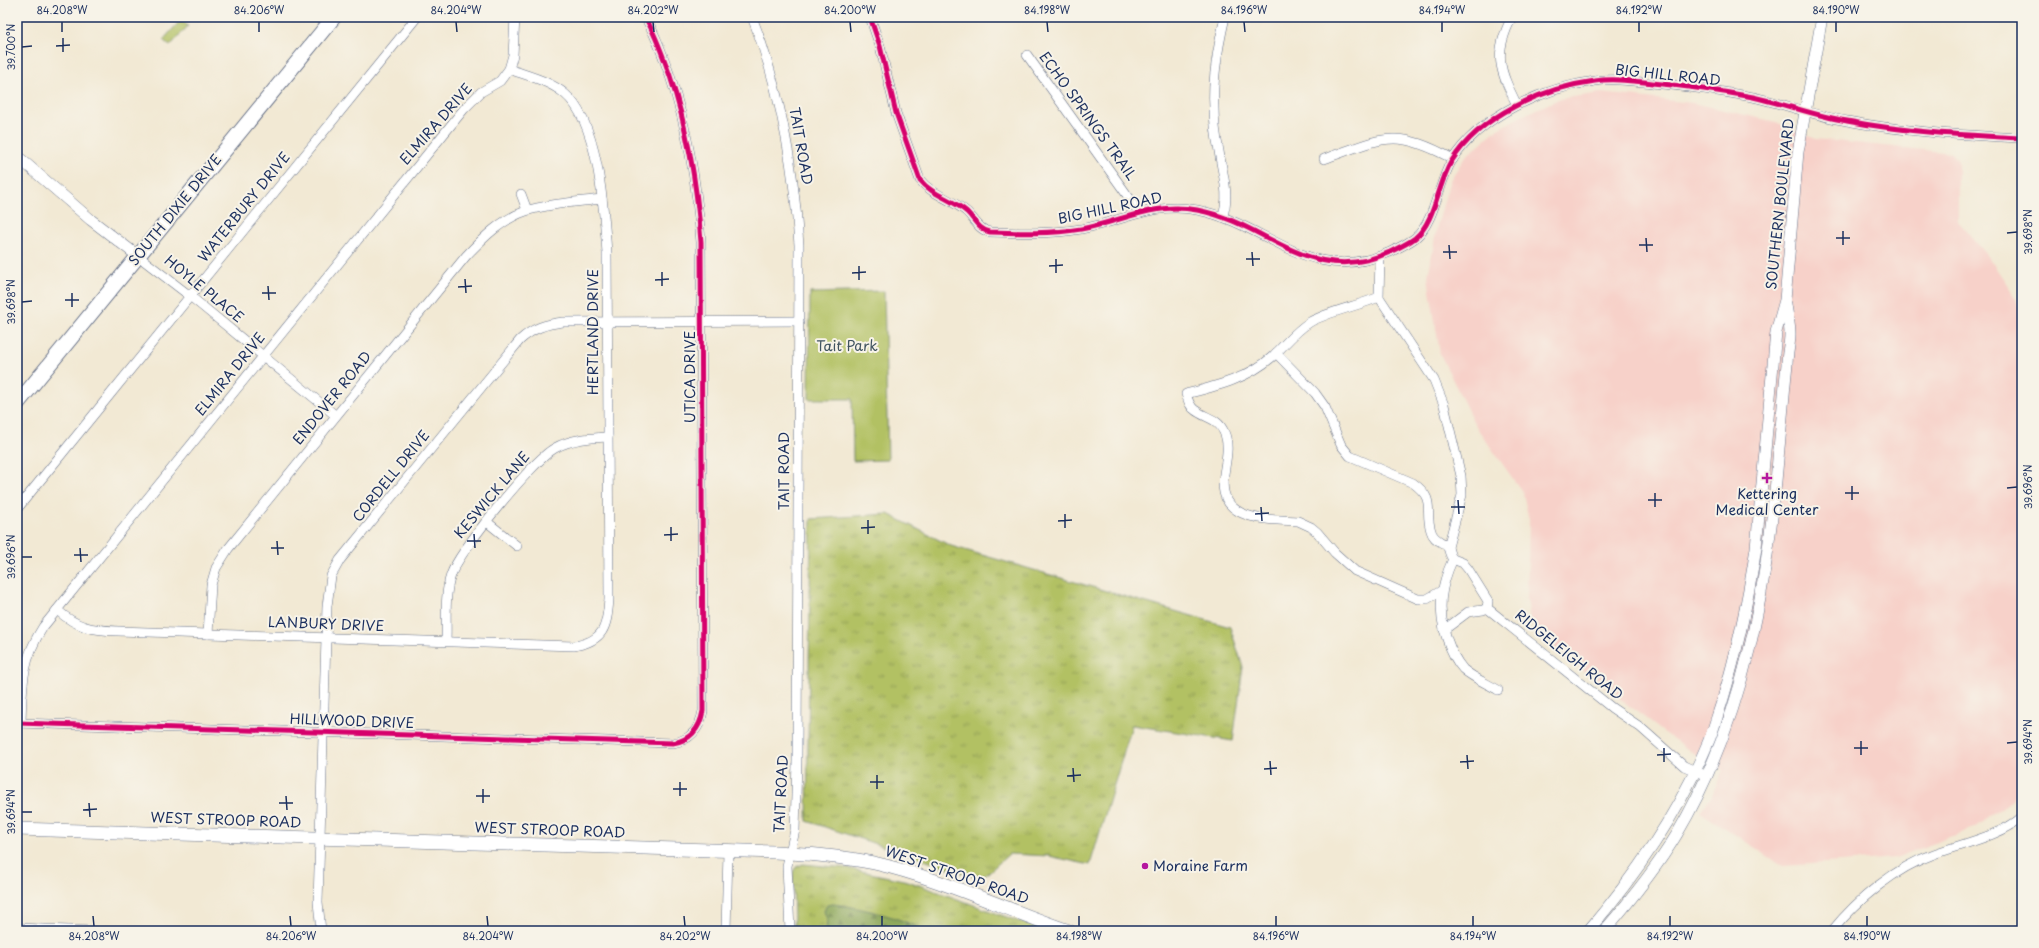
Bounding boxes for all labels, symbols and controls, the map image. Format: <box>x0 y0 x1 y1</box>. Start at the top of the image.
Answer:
text: 84.208°W <box>36 2 88 17</box>
text: 84.206°W <box>234 2 285 17</box>
text: 84.204°W <box>431 2 482 17</box>
text: 84.202°W <box>627 2 679 17</box>
text: 84.200°W <box>824 2 877 17</box>
text: 84.198°W <box>1024 2 1071 17</box>
text: 84.196°W <box>1221 2 1268 17</box>
text: 84.194°W <box>1419 2 1466 17</box>
text: 84.192°W <box>1616 2 1663 17</box>
text: 84.190°W <box>1812 2 1860 17</box>
text: 39.700°N <box>3 23 18 70</box>
street label: ECHO SPRINGS TRAIL <box>1035 47 1142 184</box>
street label: BIG HILL ROAD <box>1614 59 1722 90</box>
street label: ELMIRA DRIVE <box>394 78 477 169</box>
street label: TAIT ROAD <box>784 106 819 186</box>
street label: SOUTHERN BOULEVARD <box>1760 117 1799 291</box>
street label: WATERBURY DRIVE <box>193 147 295 266</box>
street label: SOUTH DIXIE DRIVE <box>123 149 226 270</box>
street label: BIG HILL ROAD <box>1056 186 1164 229</box>
text: 39.698°N <box>2020 209 2035 255</box>
street label: HOYLE PLACE <box>160 250 249 327</box>
street label: HERTLAND DRIVE <box>582 269 603 395</box>
text: 39.698°N <box>3 279 18 325</box>
street label: ELMIRA DRIVE <box>189 327 270 420</box>
street label: UTICA DRIVE <box>679 331 700 423</box>
park label: Tait Park <box>816 335 878 356</box>
street label: ENDOVER ROAD <box>287 346 376 449</box>
street label: CORDELL DRIVE <box>347 425 434 526</box>
street label: TAIT ROAD <box>773 432 794 510</box>
street label: KESWICK LANE <box>449 447 534 543</box>
text: 39.696°N <box>2020 464 2035 510</box>
marker: Kettering Medical Center <box>1761 472 1773 484</box>
place label: Kettering Medical Center <box>1716 483 1819 520</box>
text: 39.696°N <box>3 534 18 580</box>
street label: RIDGELEIGH ROAD <box>1511 604 1628 705</box>
street label: LANBURY DRIVE <box>268 611 385 636</box>
street label: HILLWOOD DRIVE <box>289 708 415 733</box>
text: 39.694°N <box>2020 719 2035 765</box>
street label: TAIT ROAD <box>768 754 793 834</box>
text: 39.694°N <box>3 789 18 835</box>
street label: WEST STROOP ROAD <box>150 806 302 833</box>
street label: WEST STROOP ROAD <box>474 816 626 843</box>
street label: WEST STROOP ROAD <box>882 840 1032 909</box>
place label: Moraine Farm <box>1153 855 1248 876</box>
marker: Moraine Farm <box>1140 861 1150 871</box>
text: 84.208°W <box>68 928 120 943</box>
text: 84.206°W <box>266 928 317 943</box>
text: 84.204°W <box>463 928 514 943</box>
text: 84.202°W <box>659 928 711 943</box>
text: 84.200°W <box>856 928 909 943</box>
text: 84.198°W <box>1056 928 1103 943</box>
text: 84.196°W <box>1253 928 1300 943</box>
text: 84.194°W <box>1450 928 1497 943</box>
text: 84.192°W <box>1647 928 1694 943</box>
text: 84.190°W <box>1843 928 1891 943</box>

